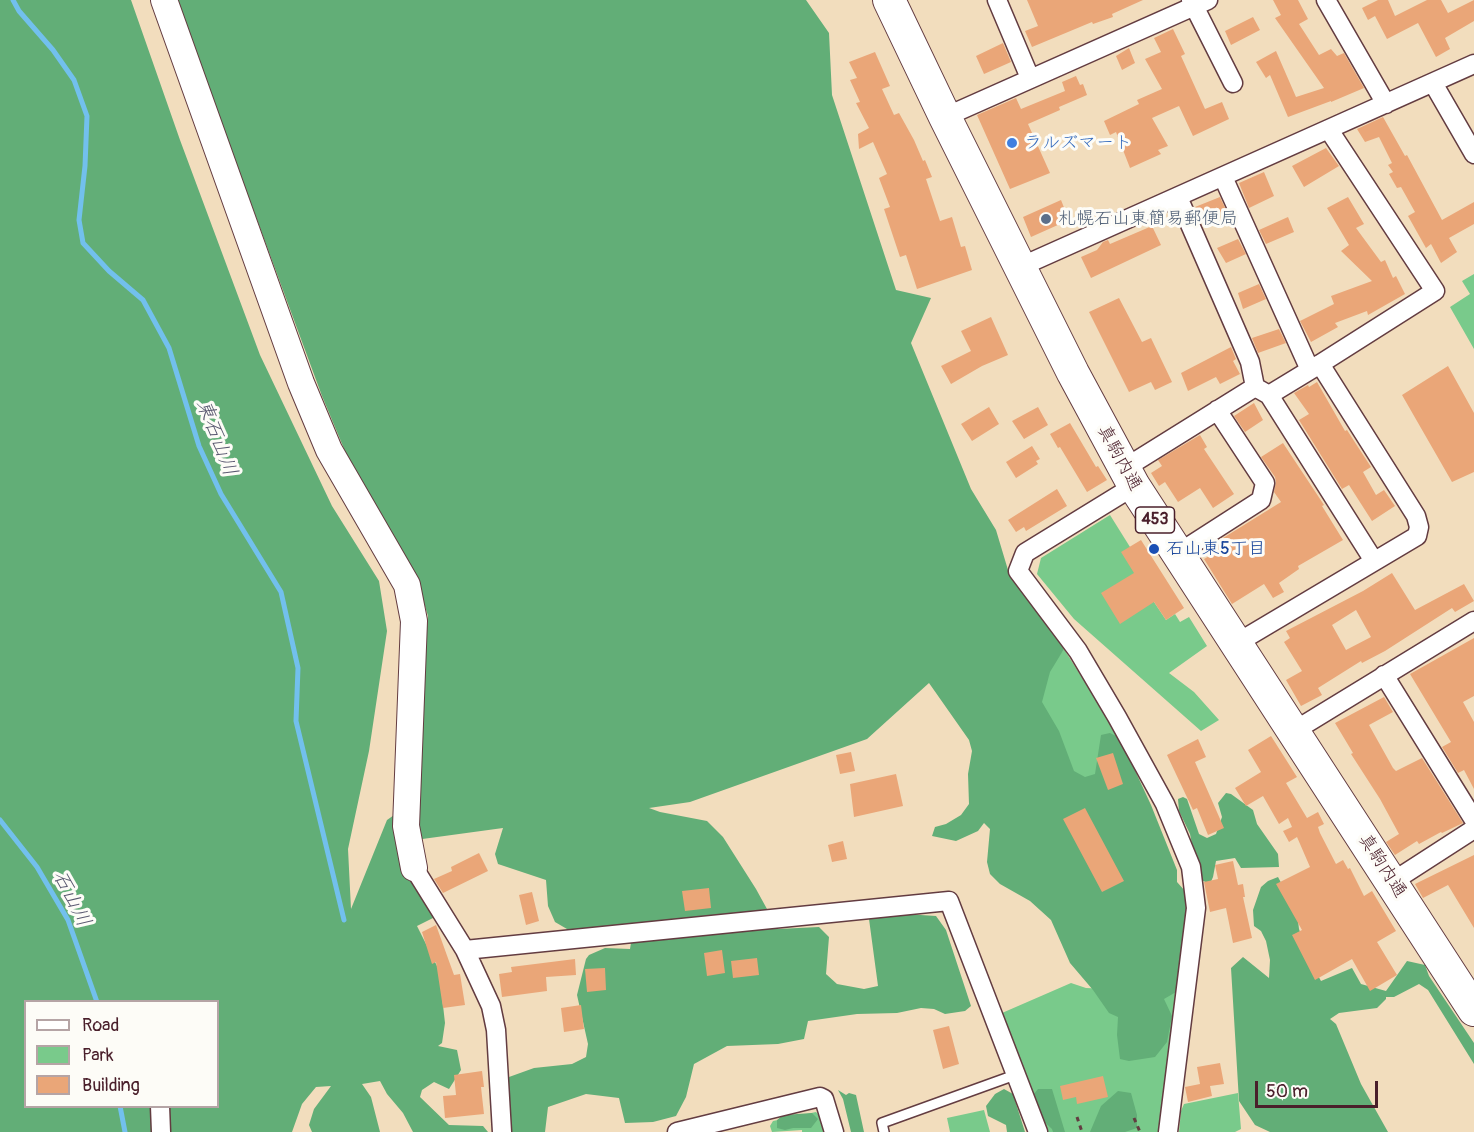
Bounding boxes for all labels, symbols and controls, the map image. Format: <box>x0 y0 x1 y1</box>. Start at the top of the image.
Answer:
place label: ラルズマート <box>1024 132 1132 154</box>
marker: ラルズマート <box>1005 136 1019 150</box>
place label: 札幌石山東簡易郵便局 <box>1058 208 1238 230</box>
marker: 札幌石山東簡易郵便局 <box>1039 212 1053 226</box>
water label: 東石山川 <box>190 396 242 480</box>
street label: 真駒内通 <box>1092 421 1146 495</box>
road number: 453 <box>1136 507 1174 533</box>
place label: 石山東5丁目 <box>1166 538 1266 560</box>
marker: 石山東5丁目 <box>1147 542 1161 556</box>
street label: 真駒内通 <box>1353 830 1411 902</box>
water label: 石山川 <box>47 867 95 931</box>
legend <box>24 1000 219 1108</box>
text: Road <box>82 1014 119 1037</box>
text: Park <box>82 1044 114 1067</box>
scale bar <box>1258 1069 1381 1107</box>
text: Building <box>82 1074 140 1097</box>
text: 50 m <box>1266 1080 1308 1103</box>

